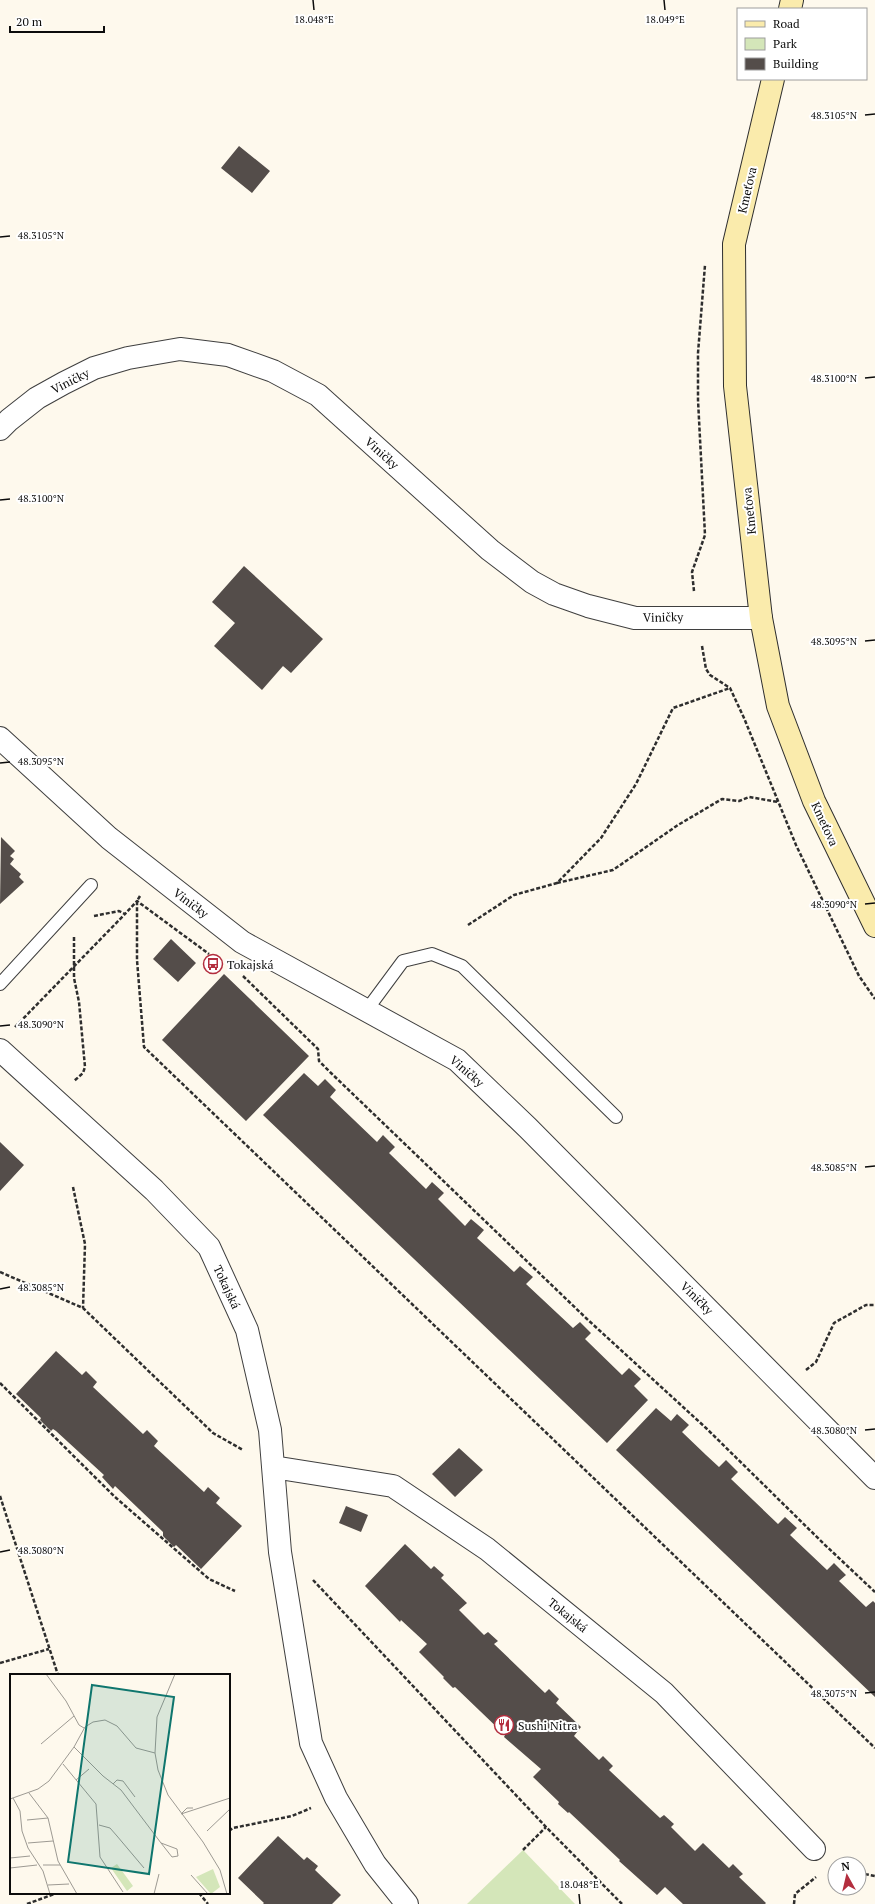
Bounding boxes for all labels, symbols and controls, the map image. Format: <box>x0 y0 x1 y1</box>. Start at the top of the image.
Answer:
scale bar <box>10 8 104 34</box>
legend <box>737 8 867 80</box>
text: 18.048°E <box>294 13 334 26</box>
text: 18.049°E <box>645 13 685 26</box>
text: 20 m <box>16 14 43 29</box>
text: Road <box>773 16 800 31</box>
text: Park <box>773 36 798 51</box>
text: Building <box>773 56 819 71</box>
text: 48.3105°N <box>811 109 858 122</box>
street label: Kmeťova <box>734 165 760 215</box>
text: 48.3105°N <box>18 229 65 242</box>
street label: Viničky <box>49 365 92 397</box>
text: 48.3100°N <box>811 372 858 385</box>
street label: Viničky <box>362 434 403 473</box>
street label: Kmeťova <box>739 487 759 535</box>
text: 48.3100°N <box>18 492 65 505</box>
street label: Viničky <box>643 609 684 625</box>
text: 48.3095°N <box>811 635 858 648</box>
text: 48.3095°N <box>18 755 65 768</box>
street label: Kmeťova <box>808 799 842 849</box>
street label: Viničky <box>170 885 212 922</box>
text: 48.3090°N <box>811 898 858 911</box>
bus stop icon: Tokajská <box>202 953 224 975</box>
place label: Tokajská <box>227 957 273 972</box>
text: 48.3090°N <box>18 1018 65 1031</box>
street label: Viničky <box>447 1052 488 1091</box>
text: 48.3085°N <box>811 1161 858 1174</box>
street label: Tokajská <box>210 1263 244 1311</box>
street label: Viničky <box>677 1278 717 1318</box>
text: 48.3085°N <box>18 1281 65 1294</box>
text: 48.3080°N <box>811 1424 858 1437</box>
text: 48.3080°N <box>18 1544 65 1557</box>
street label: Tokajská <box>545 1595 591 1635</box>
inset map <box>10 1674 230 1894</box>
text: 48.3075°N <box>811 1687 858 1700</box>
restaurant icon: Sushi Nitra <box>493 1714 515 1736</box>
place label: Sushi Nitra <box>518 1718 578 1733</box>
north arrow <box>827 1856 867 1896</box>
text: N <box>841 1858 851 1874</box>
text: 18.048°E <box>559 1878 599 1891</box>

